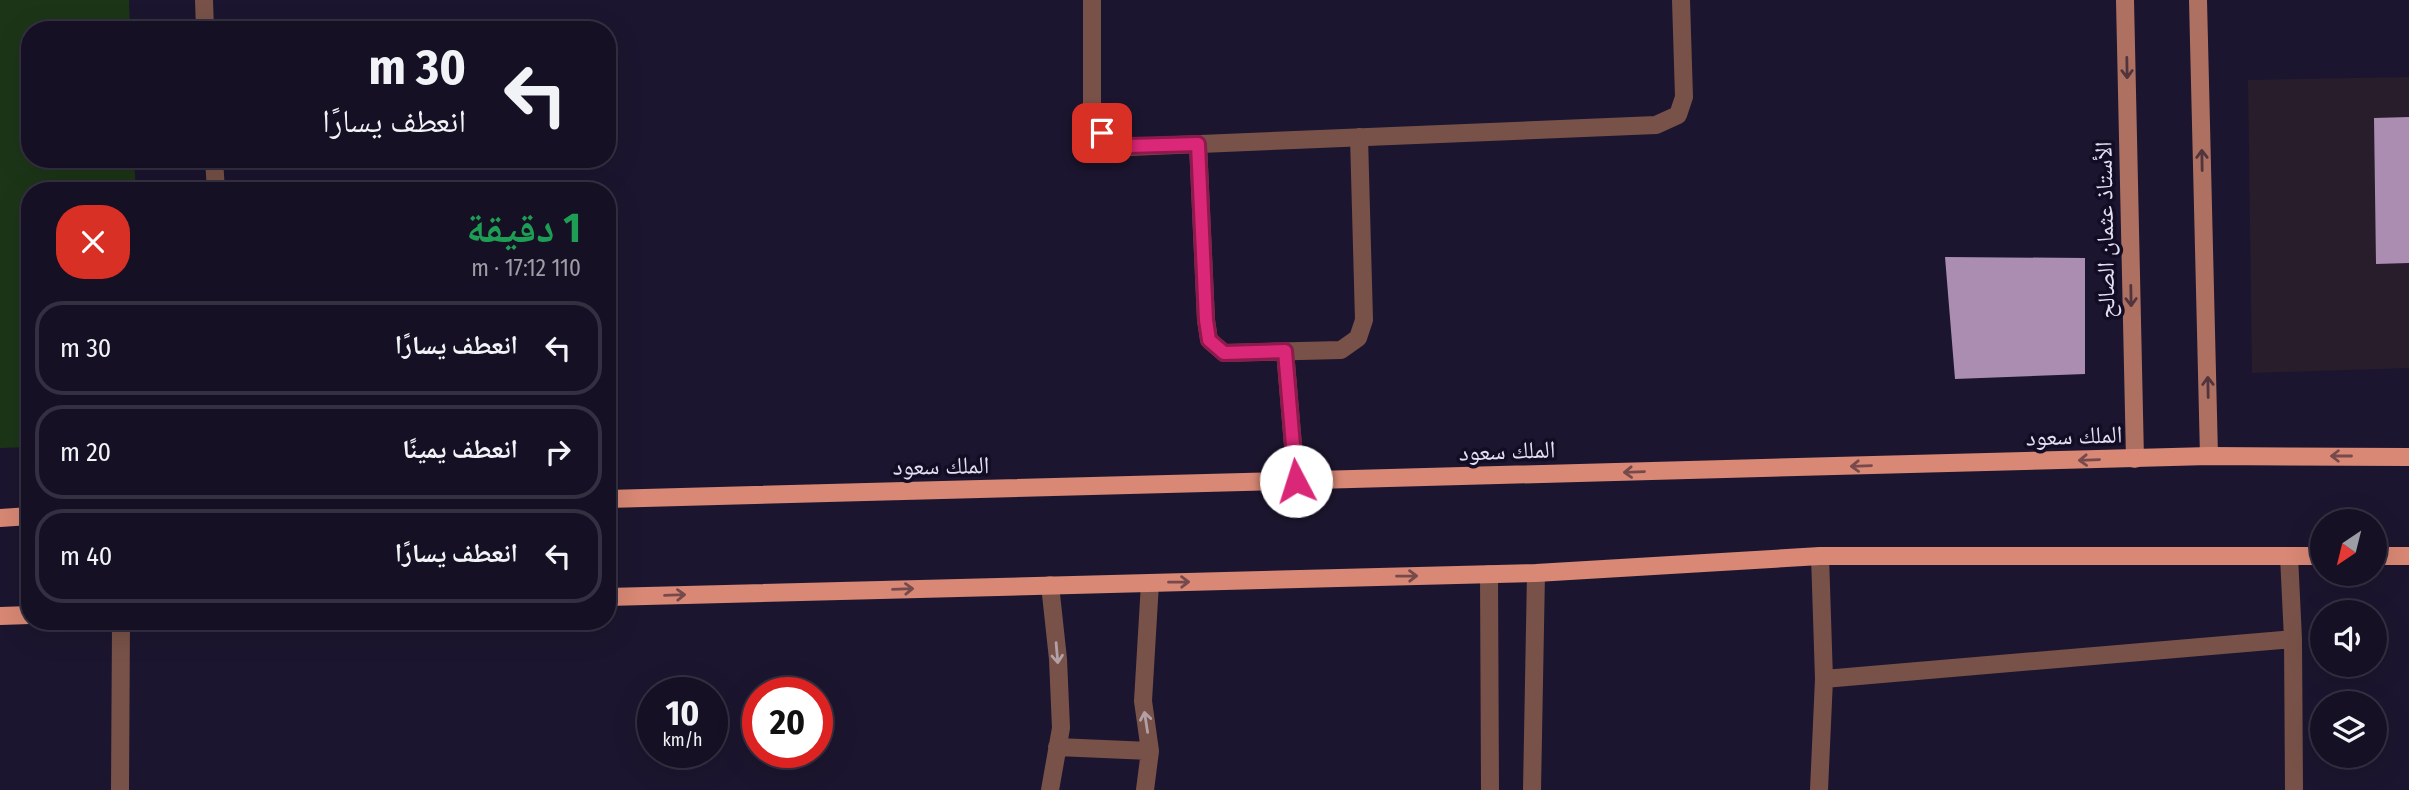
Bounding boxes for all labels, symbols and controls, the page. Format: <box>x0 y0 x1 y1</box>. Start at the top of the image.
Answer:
text: 30 m <box>368 38 466 97</box>
icon: left <box>490 49 581 140</box>
one-way arrow <box>2120 56 2134 79</box>
text: انعطف يسارًا <box>322 102 466 140</box>
pin <box>1072 103 1132 163</box>
icon: arrive <box>1083 114 1121 152</box>
street label: الأستاذ عثمان الصالح <box>2089 141 2122 319</box>
one-way arrow <box>2195 149 2209 172</box>
text: 1 دقيقة <box>466 203 581 253</box>
button: close <box>56 205 130 279</box>
text: 110 m · 17:12 <box>471 254 581 282</box>
one-way arrow <box>2125 284 2138 307</box>
icon: left <box>539 329 577 367</box>
text: انعطف يسارًا <box>395 330 518 361</box>
text: 30 m <box>60 333 111 364</box>
one-way arrow <box>2201 376 2214 399</box>
street label: الملك سعود <box>2025 420 2123 452</box>
icon: right <box>539 433 577 471</box>
text: انعطف يمينًا <box>402 434 518 465</box>
street label: الملك سعود <box>1458 435 1556 467</box>
text: 20 m <box>60 437 111 468</box>
position arrow <box>1259 444 1333 518</box>
one-way arrow <box>2330 449 2353 463</box>
street label: الملك سعود <box>892 451 990 481</box>
one-way arrow <box>2078 454 2101 467</box>
one-way arrow <box>1850 460 1873 473</box>
one-way arrow <box>1623 466 1646 479</box>
north arrow <box>2310 509 2387 586</box>
map controls <box>2310 509 2387 768</box>
icon: left <box>539 537 577 575</box>
text: انعطف يسارًا <box>395 538 518 569</box>
text: 40 m <box>60 541 112 572</box>
one-way arrow <box>1395 570 1418 583</box>
one-way arrow <box>1168 576 1191 589</box>
one-way arrow <box>891 582 914 596</box>
one-way arrow <box>664 589 687 602</box>
button: sound <box>2310 600 2387 677</box>
one-way arrow <box>1051 641 1064 664</box>
speed limit sign: 20 <box>742 677 833 768</box>
button: layers <box>2310 691 2387 768</box>
text: 10 <box>666 692 699 734</box>
one-way arrow <box>1139 712 1152 734</box>
text: km/h <box>662 729 703 751</box>

